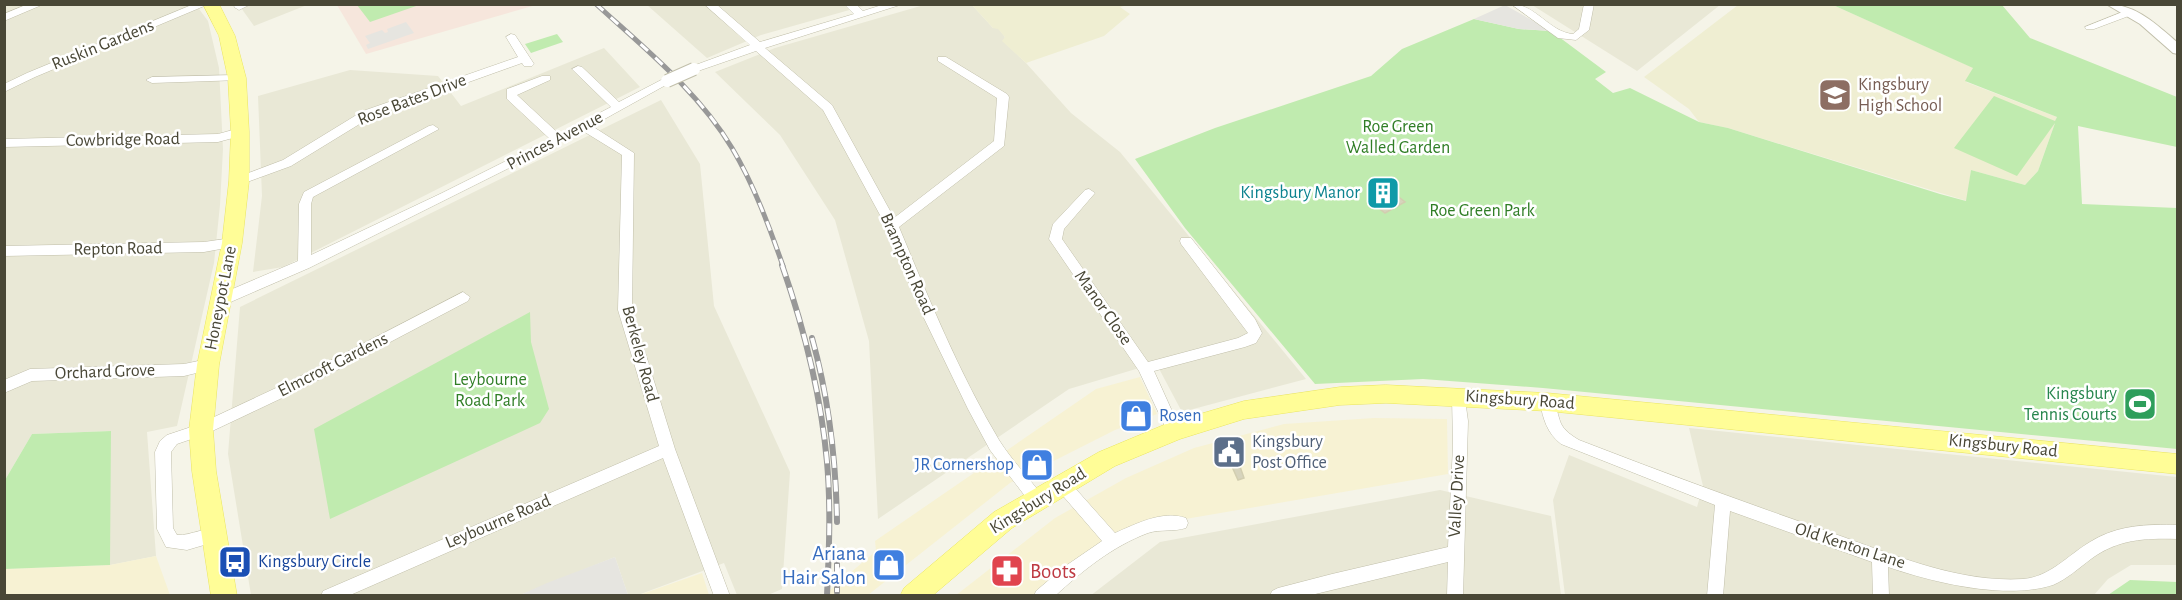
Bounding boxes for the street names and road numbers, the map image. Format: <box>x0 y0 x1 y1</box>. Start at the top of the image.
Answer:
street label: Ruskin Gardens <box>49 16 157 74</box>
street label: Rose Bates Drive <box>355 71 469 129</box>
street label: Princes Avenue <box>504 108 606 174</box>
street label: Cowbridge Road <box>66 130 180 150</box>
street label: Brampton Road <box>877 211 937 317</box>
street label: Repton Road <box>73 239 163 259</box>
street label: Honeypot Lane <box>202 244 240 352</box>
street label: Manor Close <box>1071 267 1135 349</box>
street label: Berkeley Road <box>618 304 662 404</box>
street label: Elmcroft Gardens <box>275 330 391 400</box>
street label: Orchard Grove <box>55 361 155 383</box>
street label: Kingsbury Road <box>1465 387 1575 413</box>
street label: Kingsbury Road <box>1948 431 2058 461</box>
street label: Valley Drive <box>1446 454 1468 538</box>
street label: Kingsbury Road <box>987 464 1089 538</box>
street label: Leybourne Road <box>443 492 553 552</box>
street label: Old Kenton Lane <box>1793 520 1907 572</box>

